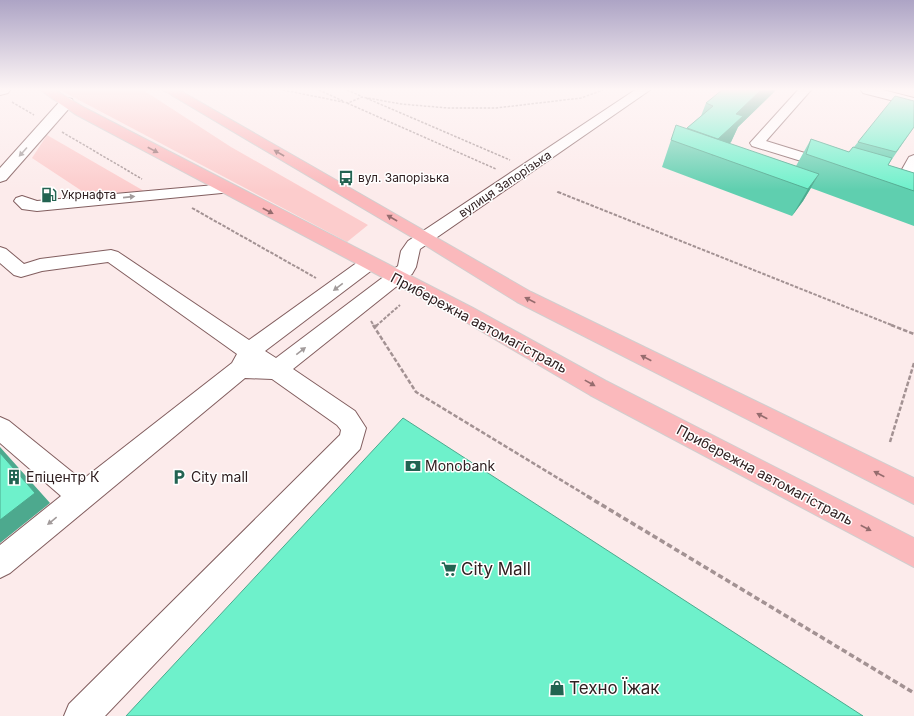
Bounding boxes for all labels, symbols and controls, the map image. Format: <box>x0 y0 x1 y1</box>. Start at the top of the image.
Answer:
one-way arrow <box>18 147 27 157</box>
one-way arrow <box>147 147 159 153</box>
street label: вулиця Запорізька <box>455 147 554 220</box>
one-way arrow <box>274 150 285 157</box>
bus stop icon: вул. Запорізька <box>337 169 355 187</box>
place label: вул. Запорізька <box>358 170 449 185</box>
fuel station icon: Укрнафта <box>40 186 58 204</box>
place label: Укрнафта <box>61 187 116 202</box>
one-way arrow <box>123 194 135 200</box>
one-way arrow <box>262 208 274 214</box>
one-way arrow <box>386 215 398 222</box>
street label: Прибережна автомагістраль <box>388 269 571 377</box>
one-way arrow <box>332 283 343 291</box>
one-way arrow <box>524 297 536 303</box>
one-way arrow <box>295 347 306 356</box>
one-way arrow <box>640 355 652 361</box>
one-way arrow <box>584 380 595 387</box>
one-way arrow <box>757 413 768 419</box>
street label: Прибережна автомагістраль <box>674 421 857 529</box>
bank icon: Monobank <box>404 457 422 475</box>
place label: Monobank <box>425 457 496 474</box>
building icon: Епіцентр К <box>5 468 23 486</box>
place label: Епіцентр К <box>26 468 100 485</box>
parking icon: City mall <box>170 468 188 486</box>
place label: City mall <box>191 468 248 485</box>
one-way arrow <box>873 471 885 477</box>
one-way arrow <box>46 517 57 526</box>
one-way arrow <box>860 524 872 531</box>
place label: City Mall <box>461 559 531 579</box>
supermarket icon: City Mall <box>440 560 458 578</box>
place label: Техно Їжак <box>569 677 660 698</box>
shop icon: Техно Їжак <box>548 679 566 697</box>

